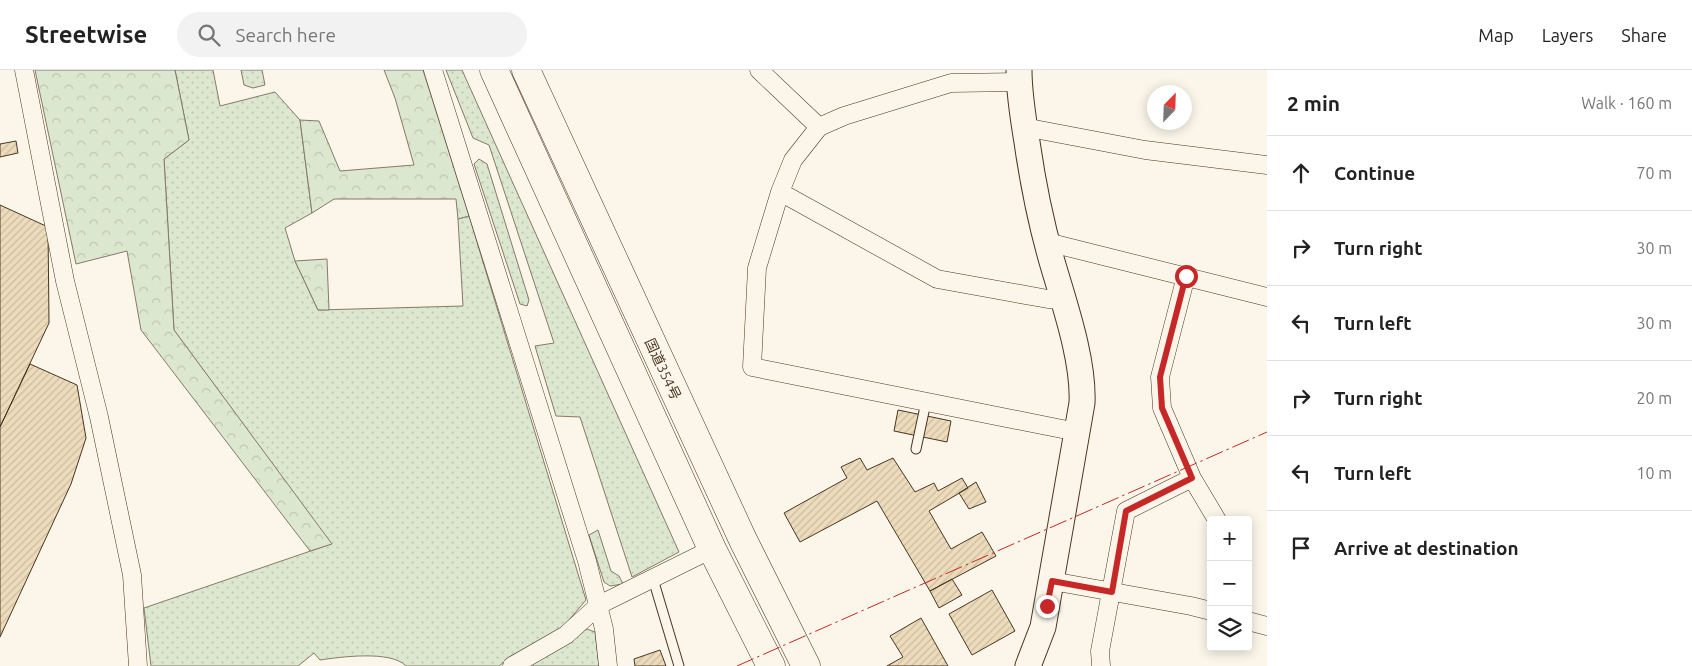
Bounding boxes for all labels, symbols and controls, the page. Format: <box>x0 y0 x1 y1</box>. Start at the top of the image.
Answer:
search box <box>177 12 527 57</box>
text: Streetwise <box>25 21 147 48</box>
icon: search <box>195 21 223 49</box>
text: Search here <box>235 24 336 46</box>
text: Map <box>1478 25 1514 45</box>
text: Layers <box>1542 25 1593 45</box>
text: Share <box>1621 25 1667 45</box>
north arrow <box>1147 85 1192 130</box>
text: 2 min <box>1287 91 1340 115</box>
text: Walk · 160 m <box>1581 94 1672 112</box>
icon: ahead <box>1287 159 1315 187</box>
text: Continue <box>1334 162 1415 184</box>
text: 70 m <box>1636 164 1672 182</box>
icon: right <box>1287 234 1315 262</box>
text: Turn right <box>1334 237 1422 259</box>
text: 30 m <box>1636 239 1672 257</box>
route start <box>1175 265 1198 288</box>
icon: left <box>1287 309 1315 337</box>
text: Turn left <box>1334 312 1412 334</box>
text: 30 m <box>1636 314 1672 332</box>
street label: 国道354号 <box>642 336 684 402</box>
icon: right <box>1287 384 1315 412</box>
text: Turn right <box>1334 387 1422 409</box>
text: 20 m <box>1636 389 1672 407</box>
icon: left <box>1287 459 1315 487</box>
text: Turn left <box>1334 462 1412 484</box>
text: 10 m <box>1636 464 1672 482</box>
map controls <box>1207 516 1252 651</box>
button: + <box>1207 516 1252 561</box>
icon: arrive <box>1287 534 1315 562</box>
text: Arrive at destination <box>1334 537 1519 559</box>
button: − <box>1207 561 1252 606</box>
route end <box>1036 595 1059 618</box>
button: layers <box>1207 606 1252 651</box>

